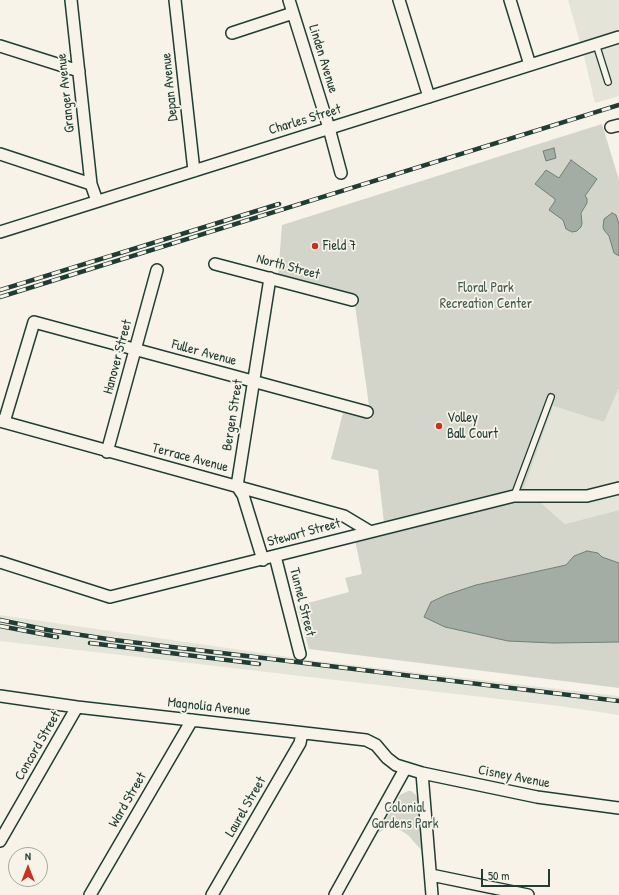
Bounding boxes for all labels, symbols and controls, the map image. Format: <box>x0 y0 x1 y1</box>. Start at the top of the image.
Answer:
street label: Linden Avenue <box>305 23 341 95</box>
street label: Granger Avenue <box>53 52 79 134</box>
street label: Depan Avenue <box>158 52 182 122</box>
street label: Charles Street <box>267 101 343 139</box>
place label: Field 7 <box>323 238 356 254</box>
marker: Field 7 <box>310 241 320 251</box>
street label: North Street <box>254 250 322 284</box>
park label: Floral Park Recreation Center <box>440 280 532 312</box>
street label: Hanover Street <box>100 318 136 396</box>
street label: Fuller Avenue <box>170 336 238 370</box>
street label: Bergen Street <box>219 378 247 452</box>
place label: Volley Ball Court <box>447 410 498 442</box>
marker: Volley Ball Court <box>434 421 444 431</box>
street label: Terrace Avenue <box>150 440 230 476</box>
street label: Stewart Street <box>266 515 342 551</box>
street label: Tunnel Street <box>285 566 319 638</box>
street label: Magnolia Avenue <box>167 694 251 720</box>
street label: Concord Street <box>11 708 65 784</box>
street label: Cisney Avenue <box>477 762 551 792</box>
street label: Ward Street <box>106 769 150 831</box>
street label: Laurel Street <box>222 774 270 840</box>
park label: Colonial Gardens Park <box>372 800 438 832</box>
north arrow <box>8 847 48 887</box>
text: N <box>25 849 31 863</box>
scale bar <box>483 861 552 887</box>
text: 50 m <box>488 867 509 884</box>

